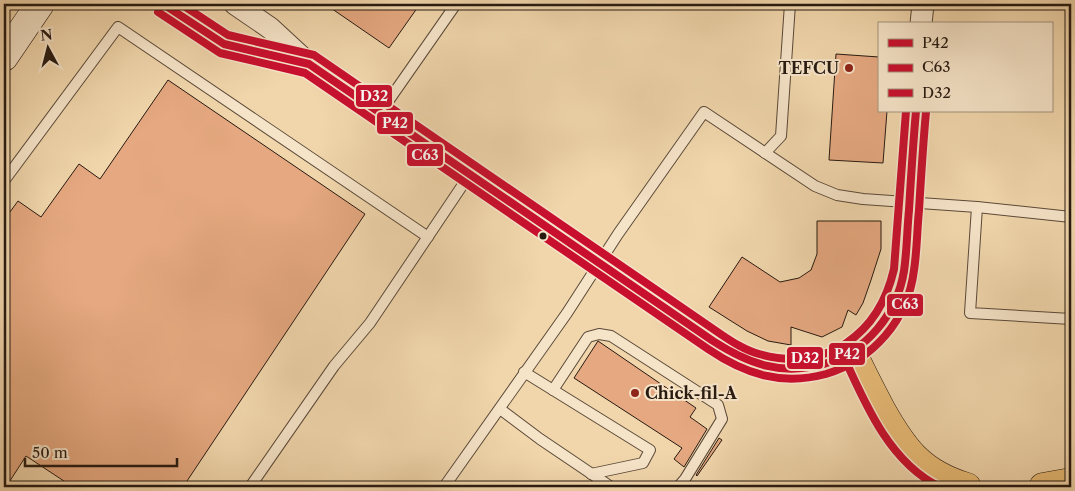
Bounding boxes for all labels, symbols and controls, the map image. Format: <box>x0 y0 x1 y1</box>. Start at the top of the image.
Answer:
north arrow <box>22 22 72 72</box>
legend <box>878 22 1052 112</box>
text: N <box>39 25 54 45</box>
text: P42 <box>922 33 949 52</box>
text: C63 <box>922 57 951 76</box>
place label: TEFCU <box>778 58 839 78</box>
marker: TEFCU <box>843 62 855 74</box>
text: D32 <box>922 83 951 102</box>
line badge: D32 <box>355 84 393 108</box>
text: D32 <box>360 87 388 105</box>
line badge: P42 <box>376 111 414 135</box>
text: P42 <box>382 114 408 132</box>
line badge: C63 <box>406 143 444 167</box>
text: C63 <box>411 146 439 164</box>
unlabelled marker <box>538 231 548 241</box>
line badge: C63 <box>886 293 924 317</box>
text: C63 <box>891 295 919 313</box>
line badge: P42 <box>828 342 866 366</box>
text: P42 <box>834 345 860 363</box>
line badge: D32 <box>786 346 824 370</box>
text: D32 <box>791 349 819 367</box>
place label: Chick-fil-A <box>645 383 737 403</box>
marker: Chick-fil-A <box>629 387 641 399</box>
scale bar <box>25 436 178 468</box>
text: 50 m <box>32 443 68 462</box>

